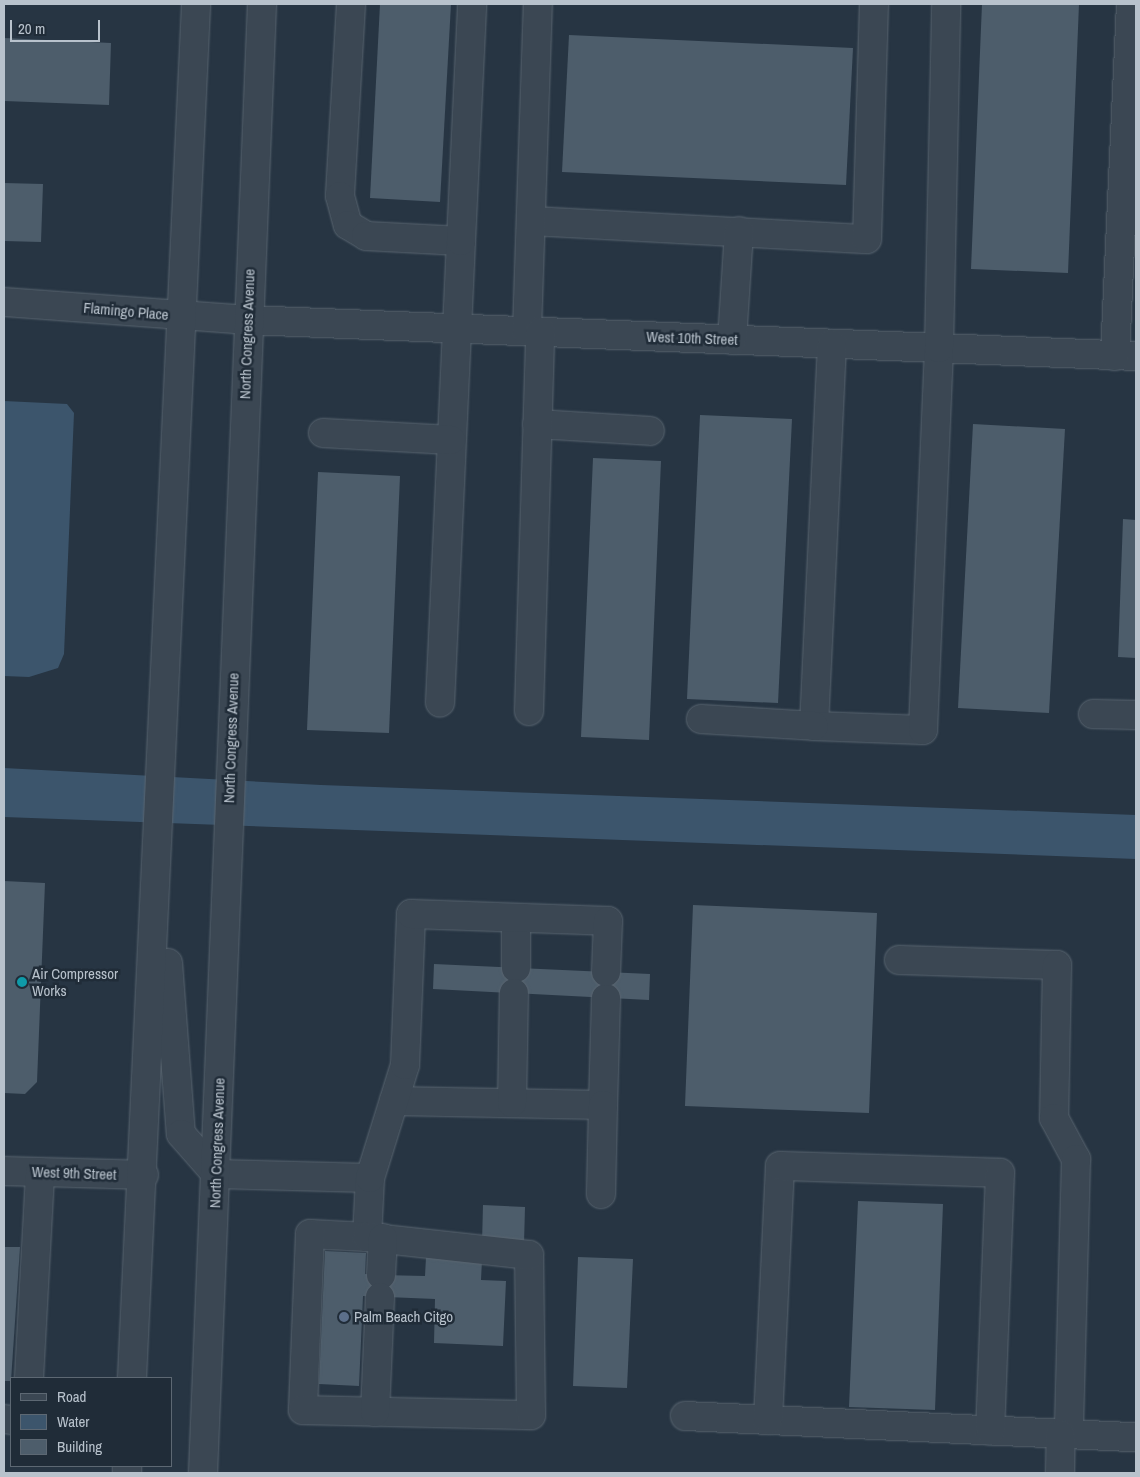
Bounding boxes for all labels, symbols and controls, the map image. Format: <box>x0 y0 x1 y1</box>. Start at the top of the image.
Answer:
scale bar <box>12 10 102 42</box>
text: 20 m <box>18 18 45 39</box>
street label: North Congress Avenue <box>236 268 258 400</box>
street label: Flamingo Place <box>83 298 169 324</box>
street label: West 10th Street <box>646 327 738 349</box>
street label: North Congress Avenue <box>220 672 242 804</box>
place label: Air Compressor Works <box>32 964 118 999</box>
marker: Air Compressor Works <box>16 976 28 988</box>
street label: North Congress Avenue <box>206 1077 228 1209</box>
street label: West 9th Street <box>31 1163 117 1183</box>
place label: Palm Beach Citgo <box>354 1308 453 1326</box>
marker: Palm Beach Citgo <box>338 1311 350 1323</box>
legend <box>10 1377 172 1467</box>
text: Road <box>57 1386 86 1407</box>
text: Water <box>57 1411 89 1432</box>
text: Building <box>57 1436 102 1457</box>

